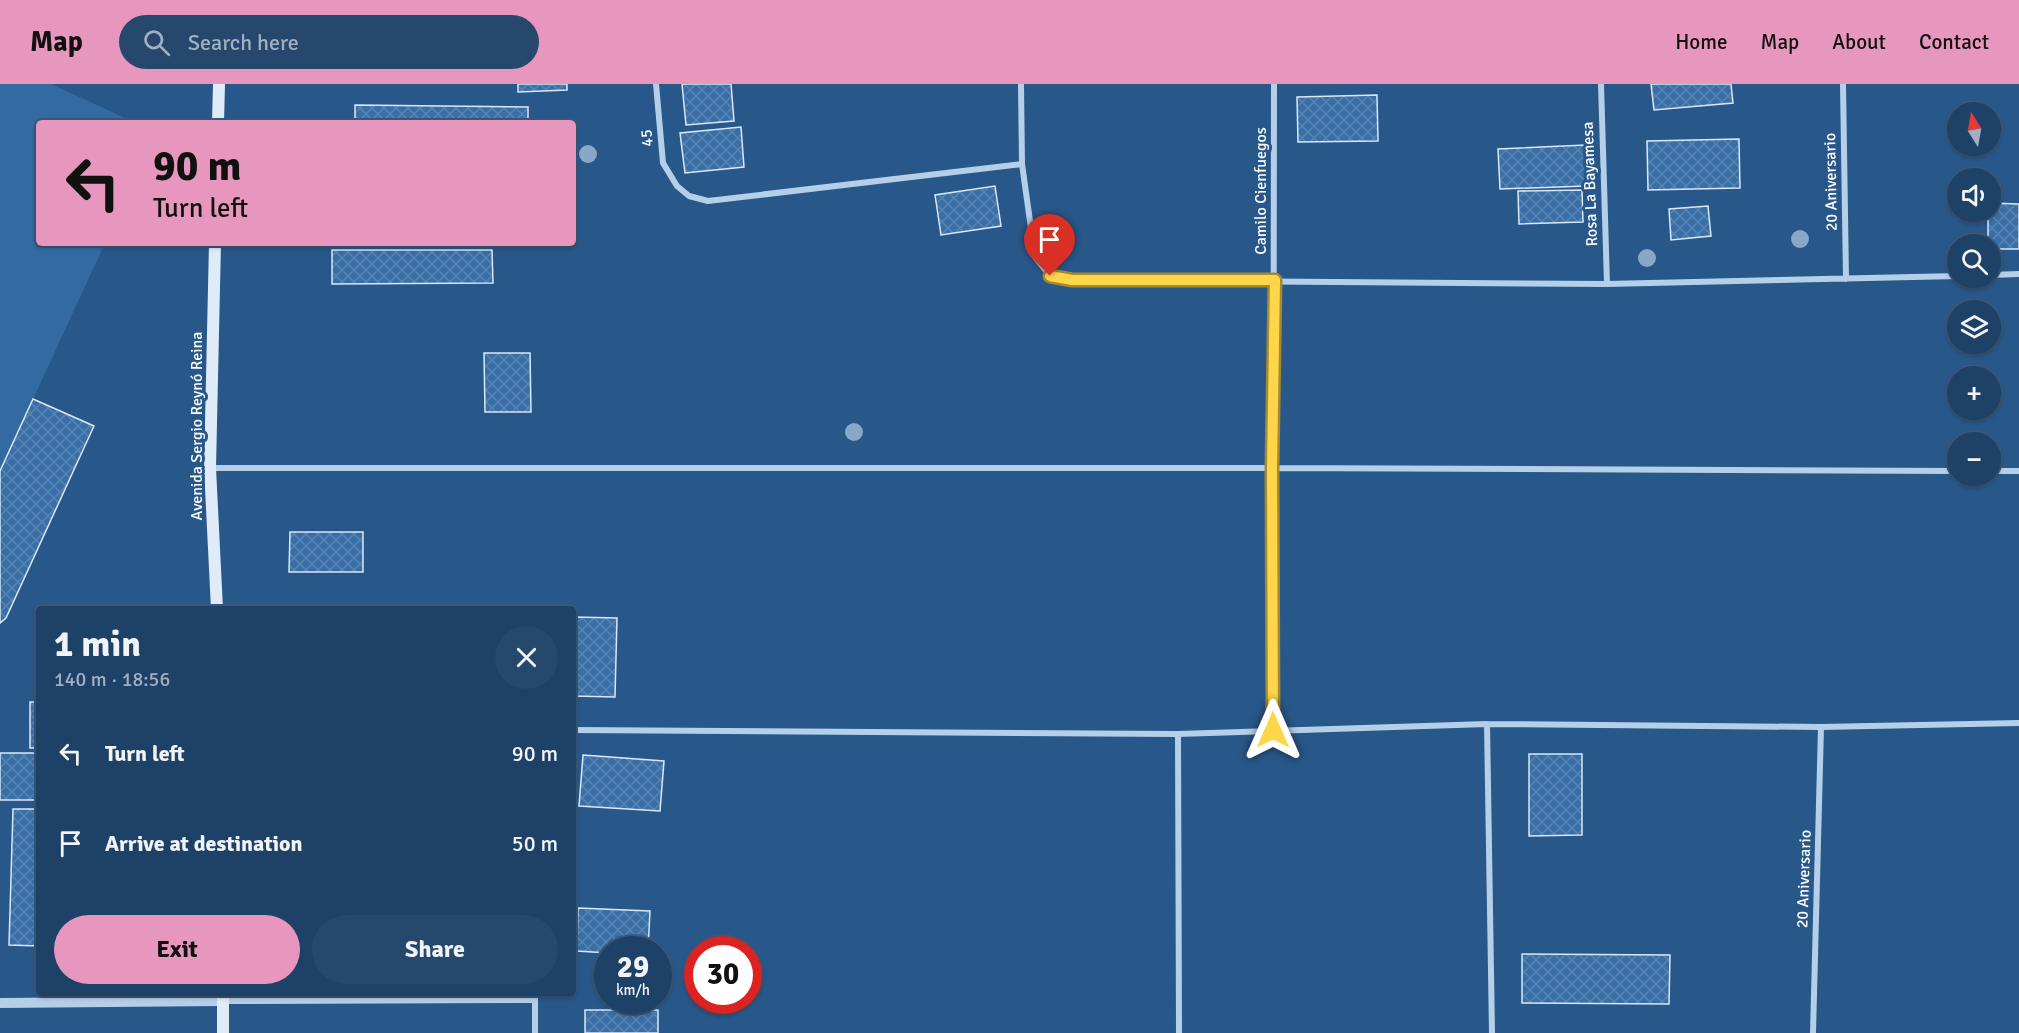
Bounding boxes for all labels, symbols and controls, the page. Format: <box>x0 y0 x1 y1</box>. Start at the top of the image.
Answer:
search box <box>119 15 539 69</box>
text: Map <box>30 25 83 59</box>
icon: search <box>140 26 173 59</box>
text: Search here <box>188 29 299 56</box>
text: Home <box>1675 29 1728 55</box>
text: Map <box>1761 29 1799 55</box>
text: About <box>1832 29 1886 55</box>
text: Contact <box>1919 29 1989 55</box>
north arrow <box>1947 102 2001 156</box>
map controls <box>1947 102 2001 486</box>
street label: Rosa La Bayamesa <box>1578 121 1602 247</box>
street label: Camilo Cienfuegos <box>1251 127 1271 255</box>
street label: 45 <box>636 129 658 147</box>
street label: 20 Aniversario <box>1820 133 1842 231</box>
text: 90 m <box>153 141 242 192</box>
icon: left <box>54 144 132 222</box>
button: sound <box>1947 168 2001 222</box>
text: Turn left <box>153 192 248 225</box>
pin <box>1024 214 1075 276</box>
icon: arrive <box>1033 223 1066 256</box>
button: search <box>1947 234 2001 288</box>
button: layers <box>1947 300 2001 354</box>
street label: Avenida Sergio Reynó Reina <box>187 332 207 520</box>
button: + <box>1947 366 2001 420</box>
button: − <box>1947 432 2001 486</box>
text: 1 min <box>54 622 141 667</box>
button: close <box>495 626 558 689</box>
text: 140 m · 18:56 <box>54 667 170 692</box>
position arrow <box>1241 698 1305 762</box>
icon: left <box>54 737 87 770</box>
text: Turn left <box>105 740 185 767</box>
text: 90 m <box>512 740 558 767</box>
icon: arrive <box>54 827 87 860</box>
street label: 20 Aniversario <box>1792 829 1816 929</box>
text: Arrive at destination <box>105 830 302 857</box>
text: 50 m <box>512 830 558 857</box>
button: Exit <box>54 915 300 984</box>
button: Share <box>312 915 558 984</box>
speed limit sign: 30 <box>684 936 762 1014</box>
text: 29 <box>617 949 649 986</box>
text: km/h <box>616 981 650 999</box>

